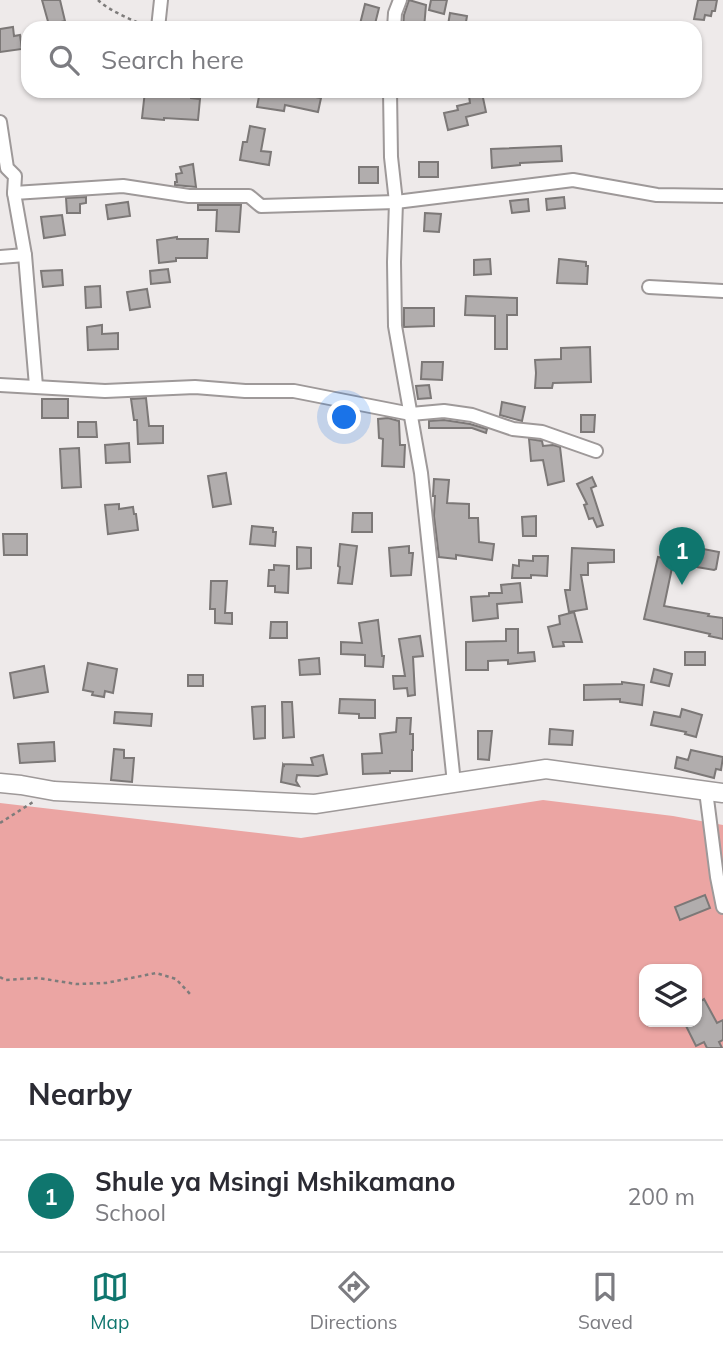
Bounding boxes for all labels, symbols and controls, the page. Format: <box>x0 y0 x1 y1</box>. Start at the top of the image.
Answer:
search box <box>21 21 702 98</box>
icon: search <box>45 41 83 79</box>
text: Search here <box>101 43 244 76</box>
your location <box>327 400 361 434</box>
pin: 1 <box>659 527 705 585</box>
map controls <box>639 964 702 1027</box>
button: layers <box>639 964 702 1027</box>
text: Nearby <box>28 1075 132 1113</box>
text: Shule ya Msingi Mshikamano <box>95 1165 455 1198</box>
text: 1 <box>44 1182 58 1211</box>
text: 200 m <box>627 1182 695 1211</box>
text: School <box>95 1198 166 1227</box>
tab: Map <box>90 1268 129 1334</box>
tab: Directions <box>310 1268 398 1334</box>
tab: Saved <box>578 1268 633 1334</box>

